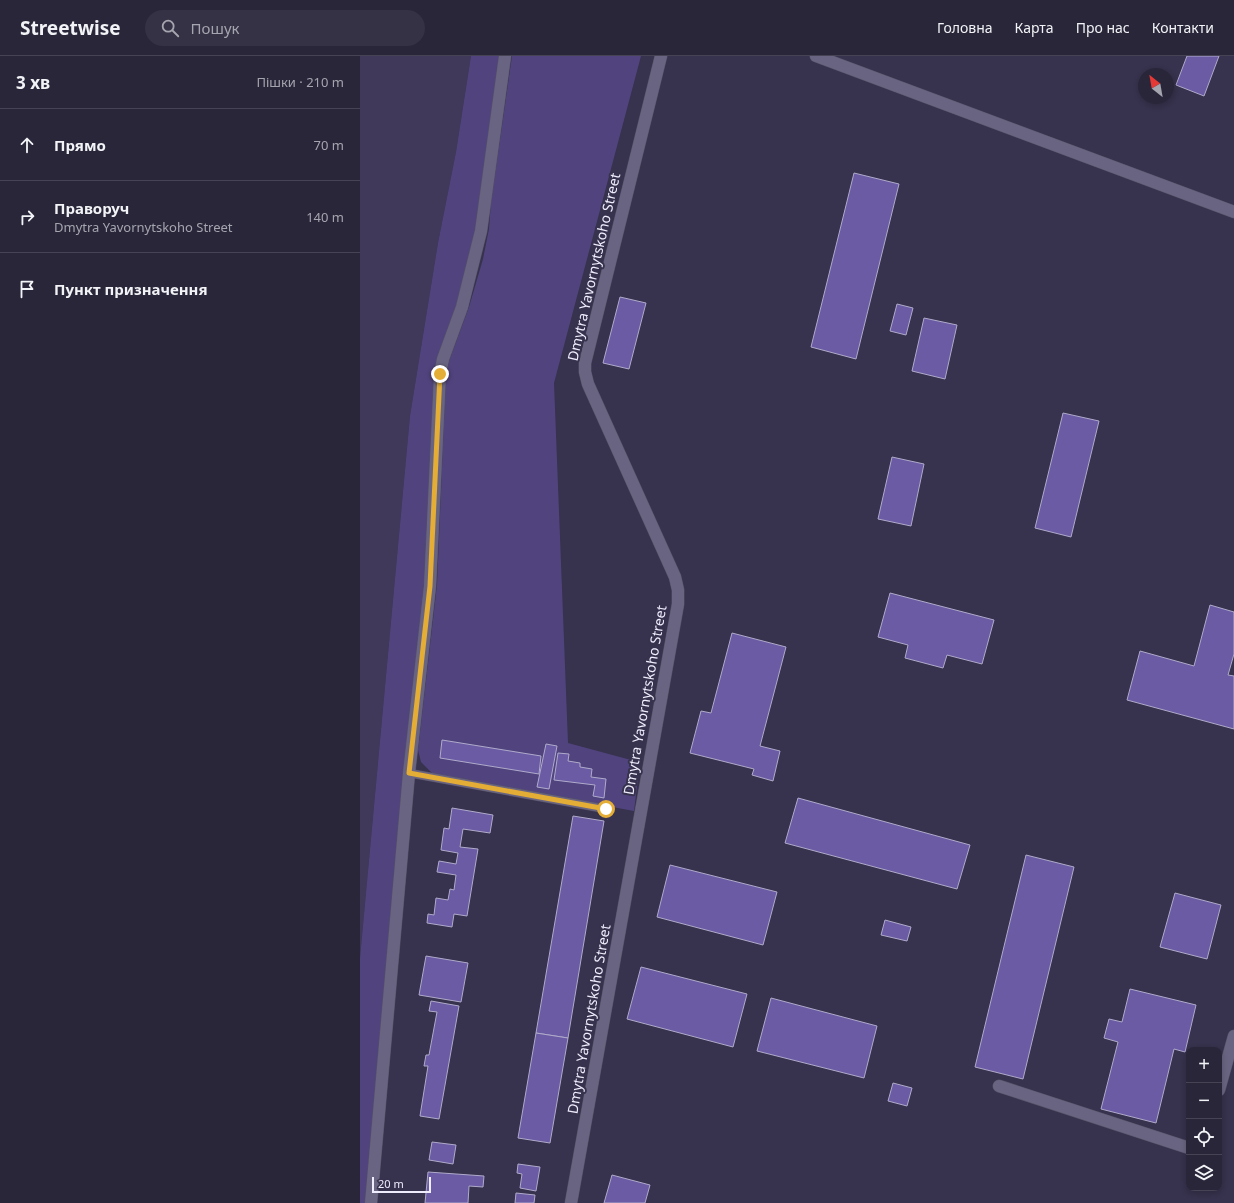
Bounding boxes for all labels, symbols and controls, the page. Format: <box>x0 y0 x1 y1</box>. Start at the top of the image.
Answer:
search box <box>145 10 425 46</box>
text: Streetwise <box>20 15 121 41</box>
icon: search <box>159 17 181 39</box>
text: Пошук <box>191 18 240 38</box>
text: Головна <box>937 18 993 37</box>
text: Карта <box>1015 18 1054 37</box>
text: Про нас <box>1076 18 1130 37</box>
text: Контакти <box>1152 18 1214 37</box>
north arrow <box>1138 68 1174 104</box>
text: 3 хв <box>16 71 50 94</box>
text: Пішки · 210 m <box>256 73 344 91</box>
icon: ahead <box>16 134 38 156</box>
text: Прямо <box>54 135 106 155</box>
text: 70 m <box>314 136 344 154</box>
street label: Dmytra Yavornytskoho Street <box>563 171 624 363</box>
text: Праворуч <box>54 198 129 218</box>
icon: right <box>16 206 38 228</box>
text: 140 m <box>306 208 344 226</box>
text: Dmytra Yavornytskoho Street <box>54 218 233 236</box>
icon: arrive <box>16 278 38 300</box>
text: Пункт призначення <box>54 279 208 299</box>
route end <box>431 365 449 383</box>
street label: Dmytra Yavornytskoho Street <box>618 604 671 796</box>
route start <box>597 800 615 818</box>
street label: Dmytra Yavornytskoho Street <box>562 923 615 1115</box>
map controls <box>1186 1047 1222 1191</box>
button: + <box>1186 1047 1222 1083</box>
button: − <box>1186 1083 1222 1119</box>
button: locate <box>1186 1119 1222 1155</box>
button: layers <box>1186 1155 1222 1191</box>
scale bar <box>372 1175 431 1194</box>
text: 20 m <box>378 1176 404 1191</box>

